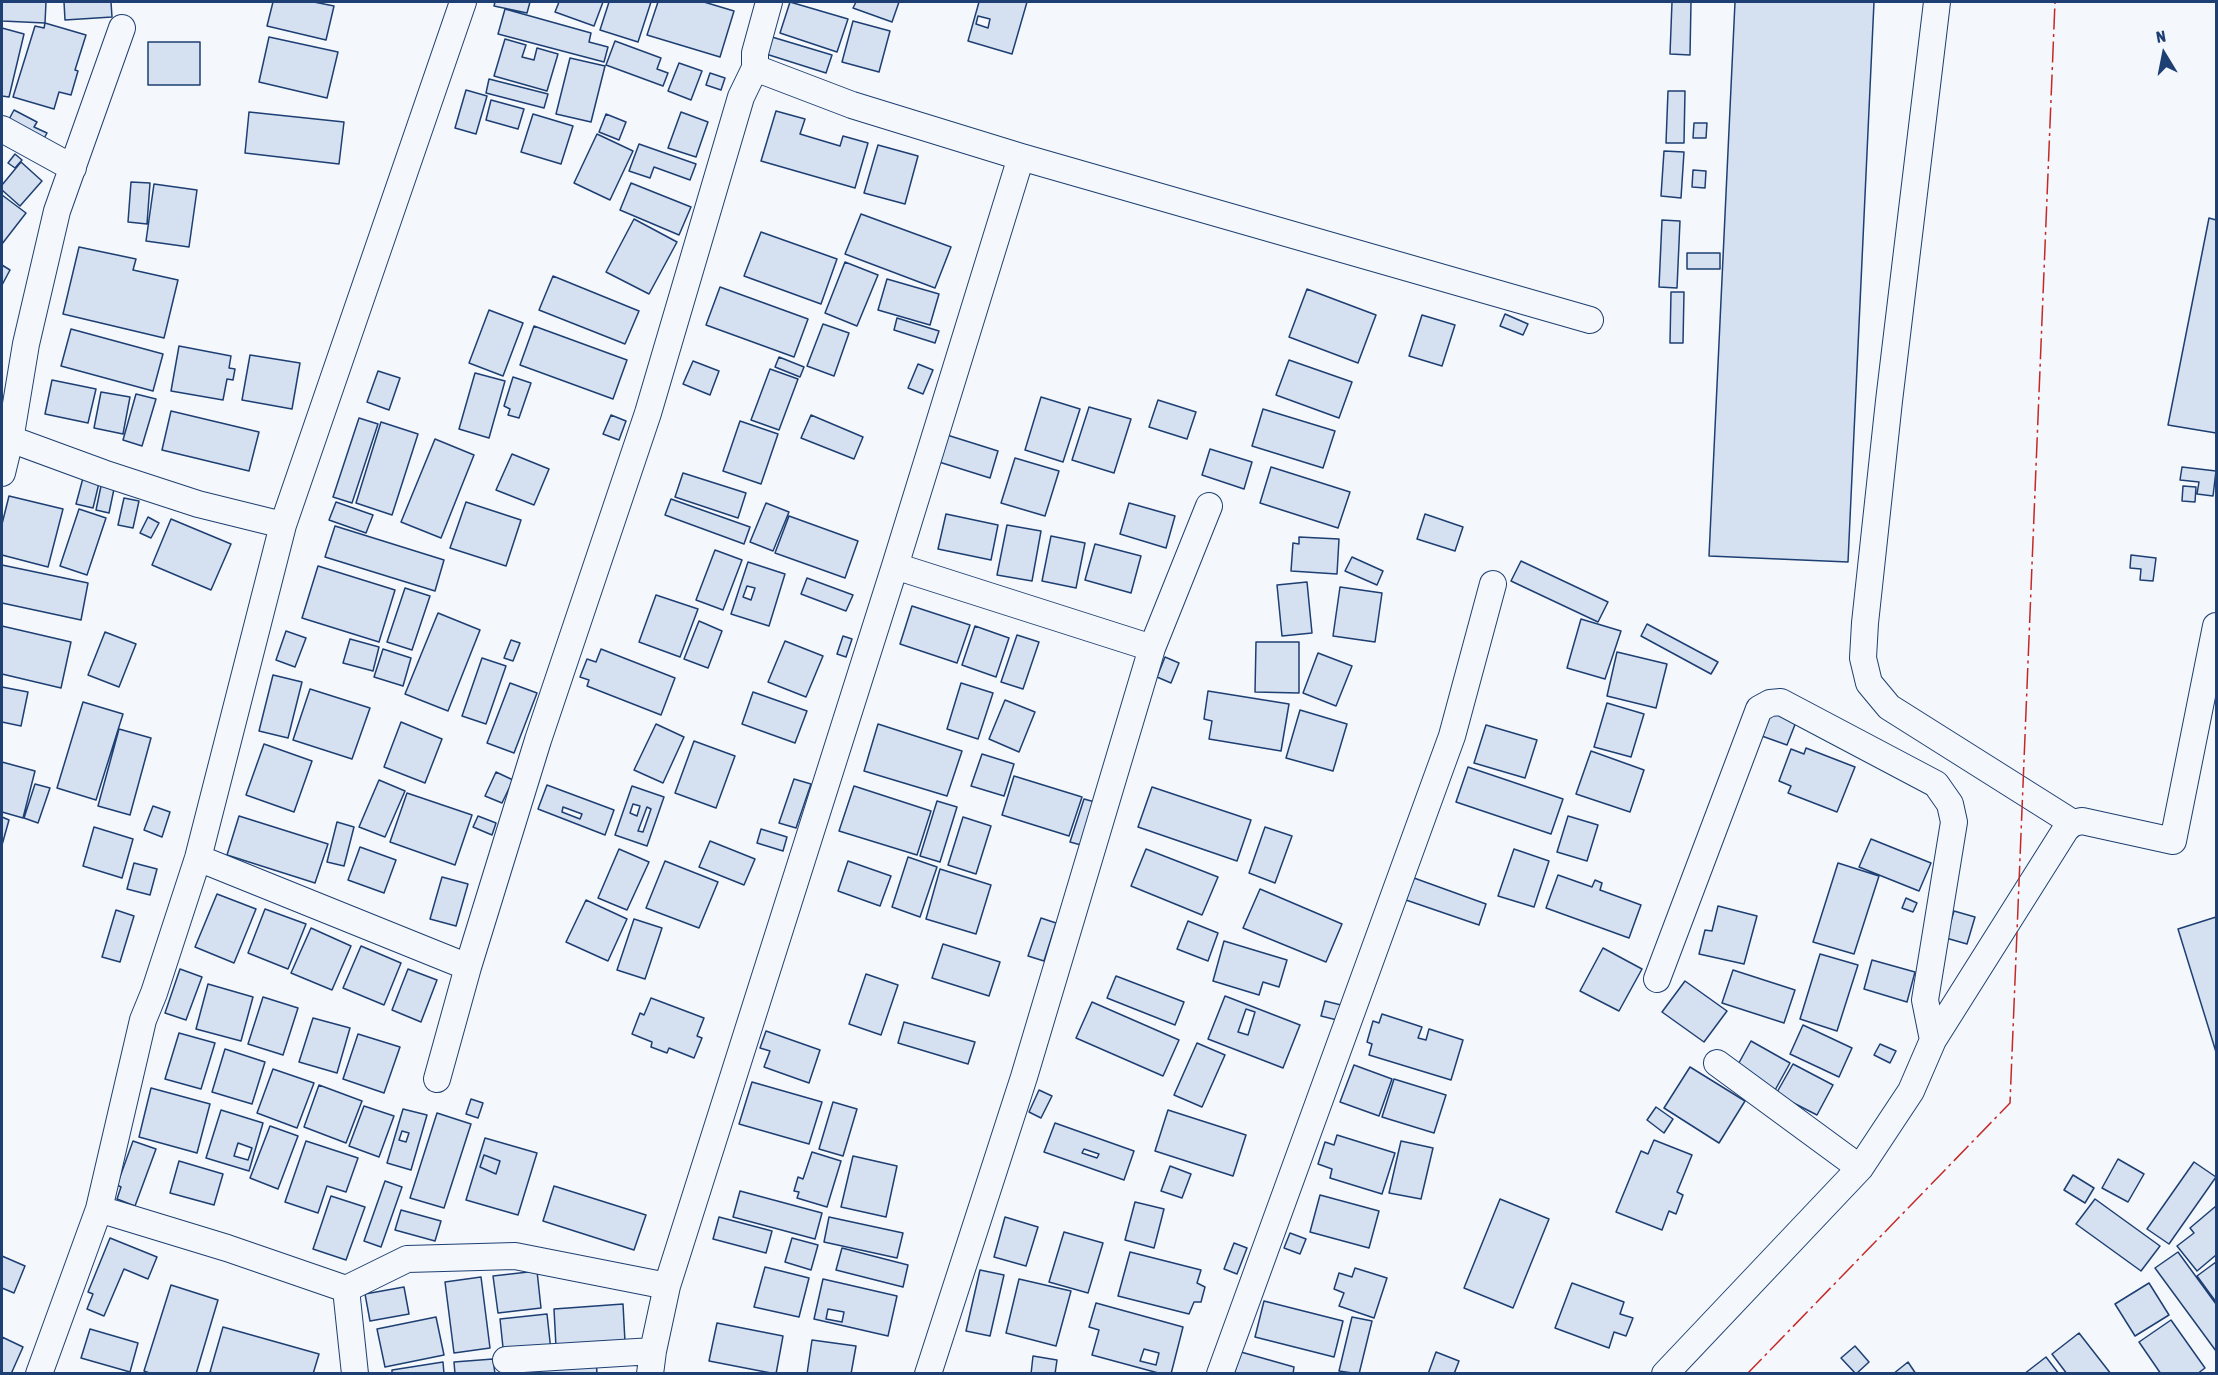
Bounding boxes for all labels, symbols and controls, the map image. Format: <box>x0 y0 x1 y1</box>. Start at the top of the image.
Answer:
north arrow <box>2134 24 2194 84</box>
text: N <box>2155 27 2167 46</box>

